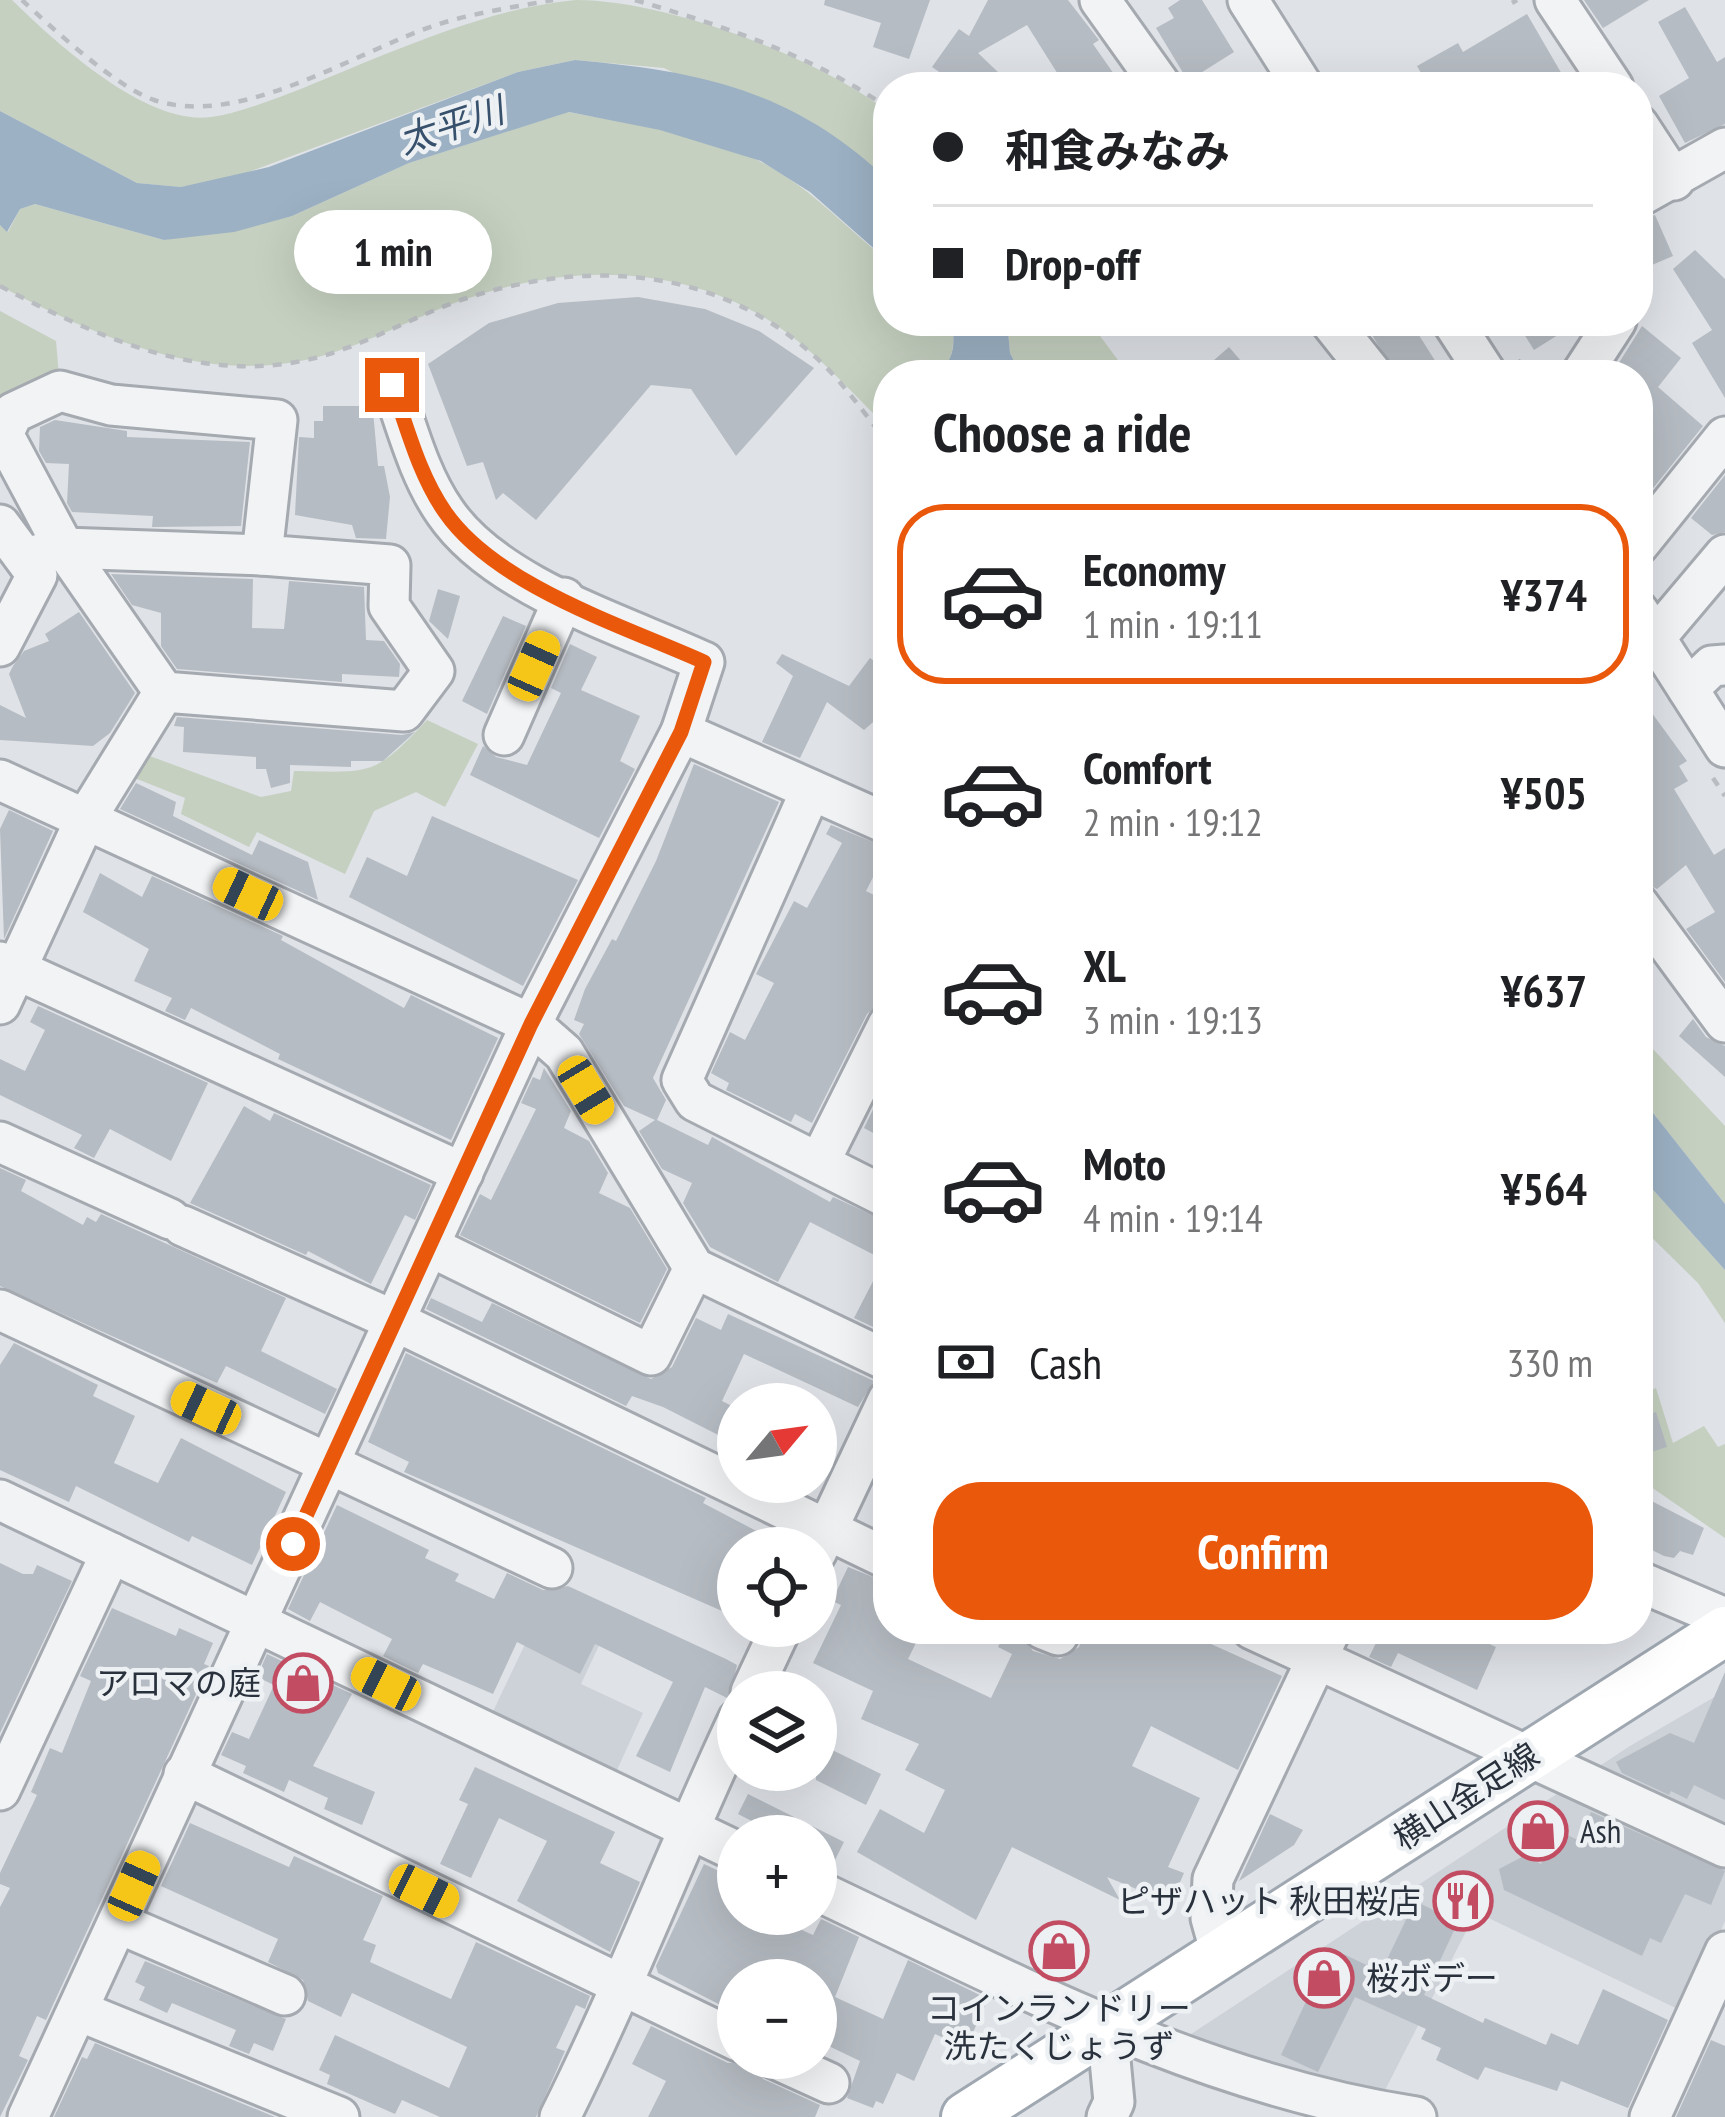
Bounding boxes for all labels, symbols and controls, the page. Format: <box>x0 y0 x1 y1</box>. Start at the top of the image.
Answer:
water label: 太平川 <box>392 84 513 164</box>
text: 和食みなみ <box>1005 121 1230 179</box>
callout: 1 min <box>293 211 491 295</box>
text: 1 min <box>354 226 432 277</box>
text: Drop-off <box>1005 234 1139 292</box>
route end <box>365 358 419 412</box>
text: Choose a ride <box>933 397 1192 467</box>
icon: car <box>939 540 1047 648</box>
text: Economy <box>1083 540 1226 598</box>
text: ¥374 <box>1501 565 1587 623</box>
text: 1 min · 19:11 <box>1083 598 1263 649</box>
car <box>503 626 565 706</box>
icon: car <box>939 738 1047 846</box>
text: Comfort <box>1083 738 1212 796</box>
text: ¥505 <box>1501 763 1587 821</box>
text: 2 min · 19:12 <box>1083 796 1263 847</box>
car <box>208 862 288 926</box>
icon: car <box>939 936 1047 1044</box>
text: XL <box>1083 936 1126 994</box>
text: ¥637 <box>1501 961 1587 1019</box>
text: 3 min · 19:13 <box>1083 994 1263 1045</box>
car <box>552 1050 620 1130</box>
icon: car <box>939 1134 1047 1242</box>
text: Moto <box>1083 1134 1166 1192</box>
text: ¥564 <box>1501 1159 1587 1217</box>
text: 4 min · 19:14 <box>1083 1192 1263 1243</box>
icon: cash <box>933 1329 999 1395</box>
text: Cash <box>1029 1333 1102 1391</box>
text: 330 m <box>1507 1337 1593 1388</box>
car <box>166 1376 246 1440</box>
north arrow <box>717 1383 837 1503</box>
map controls <box>717 1383 837 2079</box>
button: Confirm <box>933 1482 1593 1620</box>
route start <box>266 1517 320 1571</box>
button: locate <box>717 1527 837 1647</box>
shop icon: アロマの庭 <box>272 1652 334 1714</box>
car <box>346 1652 426 1716</box>
place label: アロマの庭 <box>96 1661 261 1704</box>
button: layers <box>717 1671 837 1791</box>
street label: 横山金足線 <box>1385 1733 1547 1859</box>
shop icon: Ash <box>1507 1800 1569 1862</box>
place label: Ash <box>1580 1809 1621 1852</box>
button: + <box>717 1815 837 1935</box>
car <box>103 1846 165 1926</box>
car <box>384 1859 464 1923</box>
restaurant icon: ピザハット 秋田桜店 <box>1432 1870 1494 1932</box>
place label: ピザハット 秋田桜店 <box>1117 1879 1421 1922</box>
shop icon: コインランドリー 洗たくじょうず <box>1028 1920 1090 1982</box>
shop icon: 桜ボデー <box>1293 1947 1355 2009</box>
place label: 桜ボデー <box>1366 1956 1498 1999</box>
button: − <box>717 1959 837 2079</box>
place label: コインランドリー 洗たくじょうず <box>927 1986 1191 2067</box>

